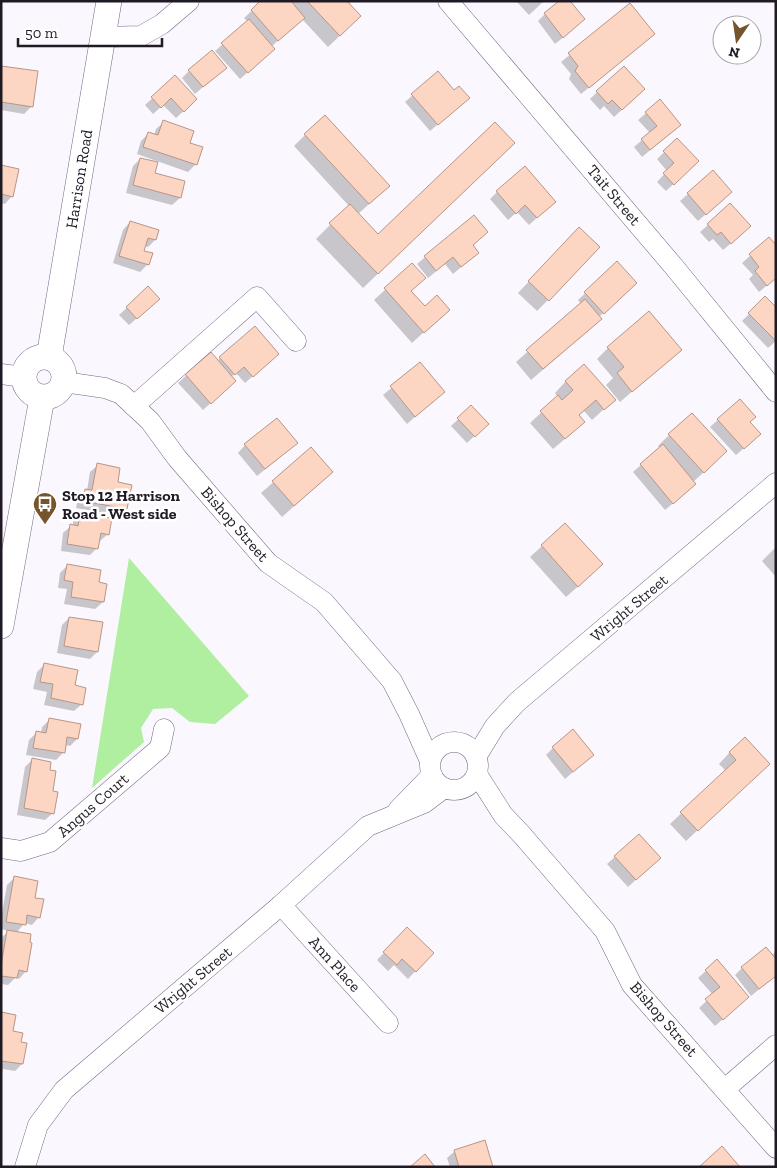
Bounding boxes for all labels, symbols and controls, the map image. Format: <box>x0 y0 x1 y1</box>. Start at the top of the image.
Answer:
scale bar <box>18 15 161 47</box>
north arrow <box>712 15 762 65</box>
text: 50 m <box>25 24 58 42</box>
text: N <box>727 43 741 62</box>
street label: Harrison Road <box>62 128 96 230</box>
street label: Tait Street <box>583 161 645 229</box>
street label: Bishop Street <box>197 483 273 565</box>
place label: Stop 12 Harrison Road - West side <box>62 486 181 523</box>
bus stop icon: Stop 12 Harrison Road - West side <box>32 491 58 525</box>
street label: Wright Street <box>586 570 672 646</box>
street label: Angus Court <box>54 769 133 841</box>
street label: Ann Place <box>305 932 365 996</box>
street label: Wright Street <box>150 942 236 1018</box>
street label: Bishop Street <box>626 978 702 1060</box>

